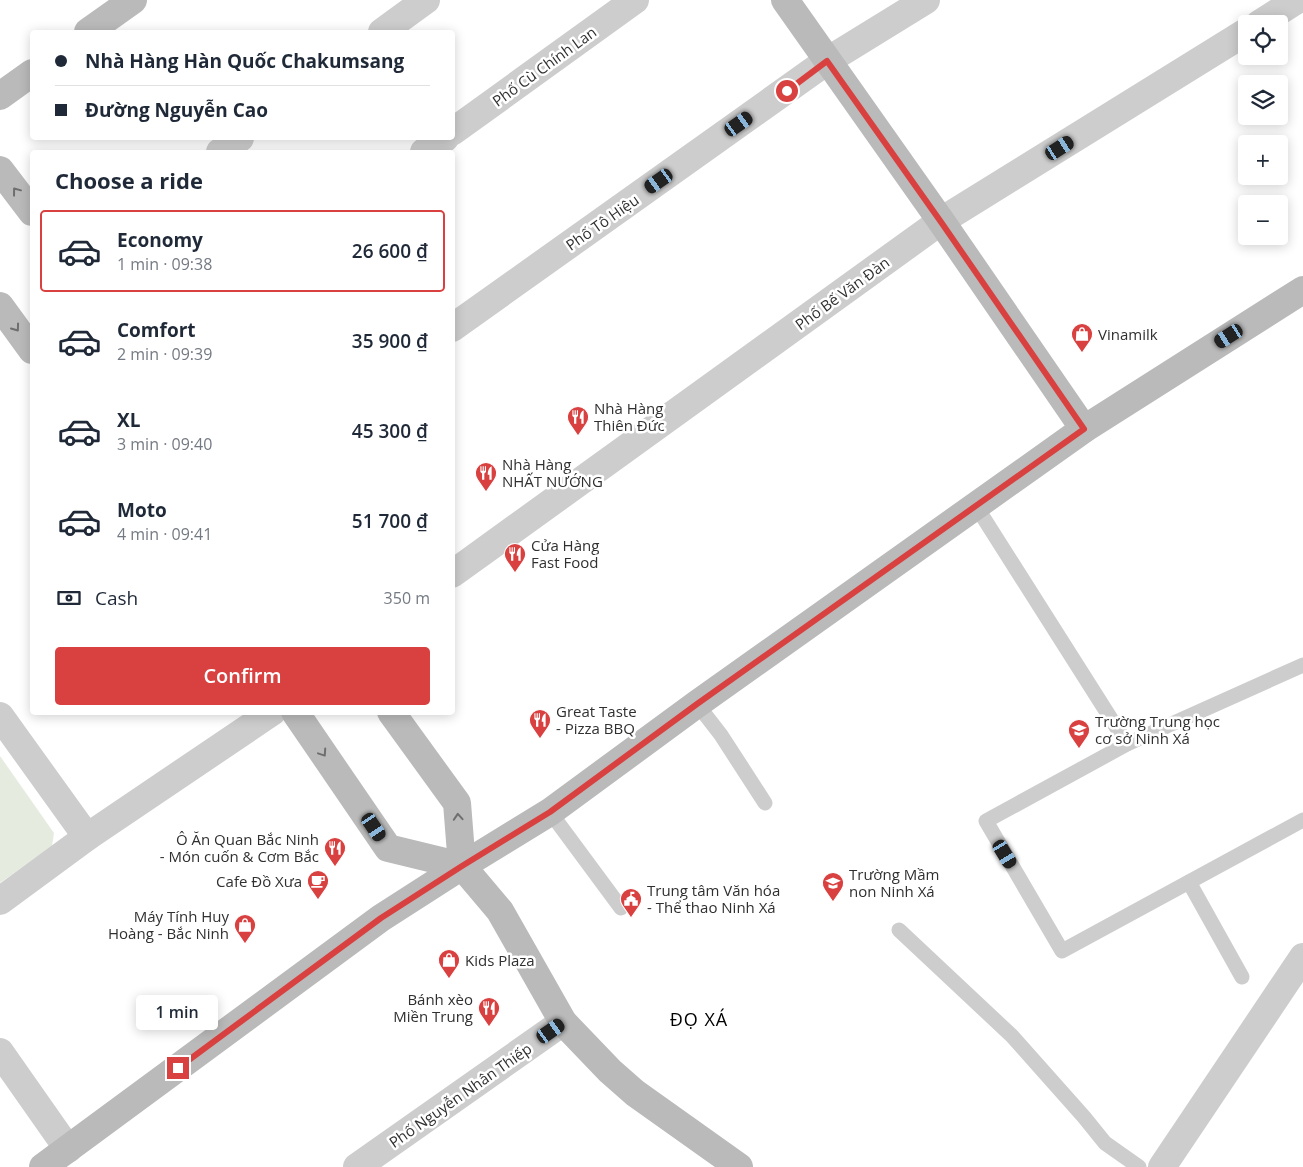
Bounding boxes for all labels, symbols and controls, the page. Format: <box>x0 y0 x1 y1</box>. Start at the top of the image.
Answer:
map controls <box>1238 15 1288 245</box>
button: locate <box>1238 15 1288 65</box>
street label: Phố Cù Chính Lan <box>488 22 600 110</box>
text: Nhà Hàng Hàn Quốc Chakumsang <box>85 48 404 74</box>
button: layers <box>1238 75 1288 125</box>
route start <box>776 80 798 102</box>
text: Đường Nguyễn Cao <box>85 97 268 123</box>
car <box>722 109 755 139</box>
car <box>1043 134 1076 162</box>
button: + <box>1238 135 1288 185</box>
text: Choose a ride <box>55 165 203 195</box>
car <box>642 166 675 196</box>
one-way arrow <box>14 188 22 197</box>
street label: Phố Tô Hiệu <box>562 189 642 255</box>
button: − <box>1238 195 1288 245</box>
text: Economy <box>117 227 203 253</box>
icon: car <box>57 229 102 274</box>
text: 26 600 ₫ <box>352 238 428 264</box>
street label: Phố Bế Văn Đàn <box>791 252 893 334</box>
text: 1 min · 09:38 <box>117 253 212 275</box>
text: Comfort <box>117 317 196 343</box>
icon: car <box>57 319 102 364</box>
one-way arrow <box>10 322 19 332</box>
shop icon: Vinamilk <box>1070 322 1094 353</box>
car <box>1212 322 1245 350</box>
place label: Vinamilk <box>1098 324 1158 344</box>
text: 35 900 ₫ <box>352 328 428 354</box>
text: 2 min · 09:39 <box>117 343 212 365</box>
place label: Nhà Hàng Thiên Đức <box>594 398 665 435</box>
restaurant icon: Nhà Hàng Thiên Đức <box>566 405 590 436</box>
text: XL <box>117 407 140 433</box>
icon: car <box>57 409 102 454</box>
text: 45 300 ₫ <box>352 418 428 444</box>
text: 3 min · 09:40 <box>117 433 212 455</box>
place label: Nhà Hàng NHẤT NƯỚNG <box>502 454 603 491</box>
restaurant icon: Nhà Hàng NHẤT NƯỚNG <box>474 461 498 492</box>
text: Moto <box>117 497 167 523</box>
icon: car <box>57 499 102 544</box>
text: 51 700 ₫ <box>352 508 428 534</box>
text: 4 min · 09:41 <box>117 523 212 545</box>
place label: Cửa Hàng Fast Food <box>531 535 599 572</box>
restaurant icon: Cửa Hàng Fast Food <box>503 542 527 573</box>
icon: cash <box>55 584 83 612</box>
text: Cash <box>95 585 138 611</box>
text: 350 m <box>384 587 430 609</box>
button: Confirm <box>55 647 430 705</box>
place label: Great Taste - Pizza BBQ <box>556 701 637 738</box>
restaurant icon: Great Taste - Pizza BBQ <box>528 708 552 739</box>
place label: Trường Trung học cơ sở Ninh Xá <box>1095 711 1220 748</box>
school or university icon: Trường Trung học cơ sở Ninh Xá <box>1067 718 1091 749</box>
one-way arrow <box>317 747 326 757</box>
car <box>359 810 388 844</box>
one-way arrow <box>452 813 463 821</box>
place label: Ô Ăn Quan Bắc Ninh - Món cuốn & Cơm Bắc <box>160 829 319 866</box>
restaurant icon: Ô Ăn Quan Bắc Ninh - Món cuốn & Cơm Bắc <box>323 836 347 867</box>
car <box>990 837 1019 871</box>
place label: Trường Mầm non Ninh Xá <box>849 864 939 901</box>
cafe icon: Cafe Đồ Xưa <box>306 869 330 900</box>
place label: Cafe Đồ Xưa <box>216 871 302 891</box>
school or university icon: Trường Mầm non Ninh Xá <box>821 871 845 902</box>
place label: Trung tâm Văn hóa - Thể thao Ninh Xá <box>647 880 780 917</box>
public building icon: Trung tâm Văn hóa - Thể thao Ninh Xá <box>619 887 643 918</box>
place label: Máy Tính Huy Hoàng - Bắc Ninh <box>108 906 229 943</box>
shop icon: Máy Tính Huy Hoàng - Bắc Ninh <box>233 913 257 944</box>
shop icon: Kids Plaza <box>437 948 461 979</box>
place label: Kids Plaza <box>465 950 535 970</box>
place label: Bánh xèo Miền Trung <box>393 989 473 1026</box>
callout: 1 min <box>137 996 219 1030</box>
restaurant icon: Bánh xèo Miền Trung <box>477 996 501 1027</box>
text: 1 min <box>155 1001 199 1023</box>
district label: ĐỌ XÁ <box>670 1007 728 1031</box>
car <box>534 1016 567 1046</box>
street label: Phố Nguyễn Nhân Thiếp <box>385 1038 535 1152</box>
route end <box>167 1057 189 1079</box>

